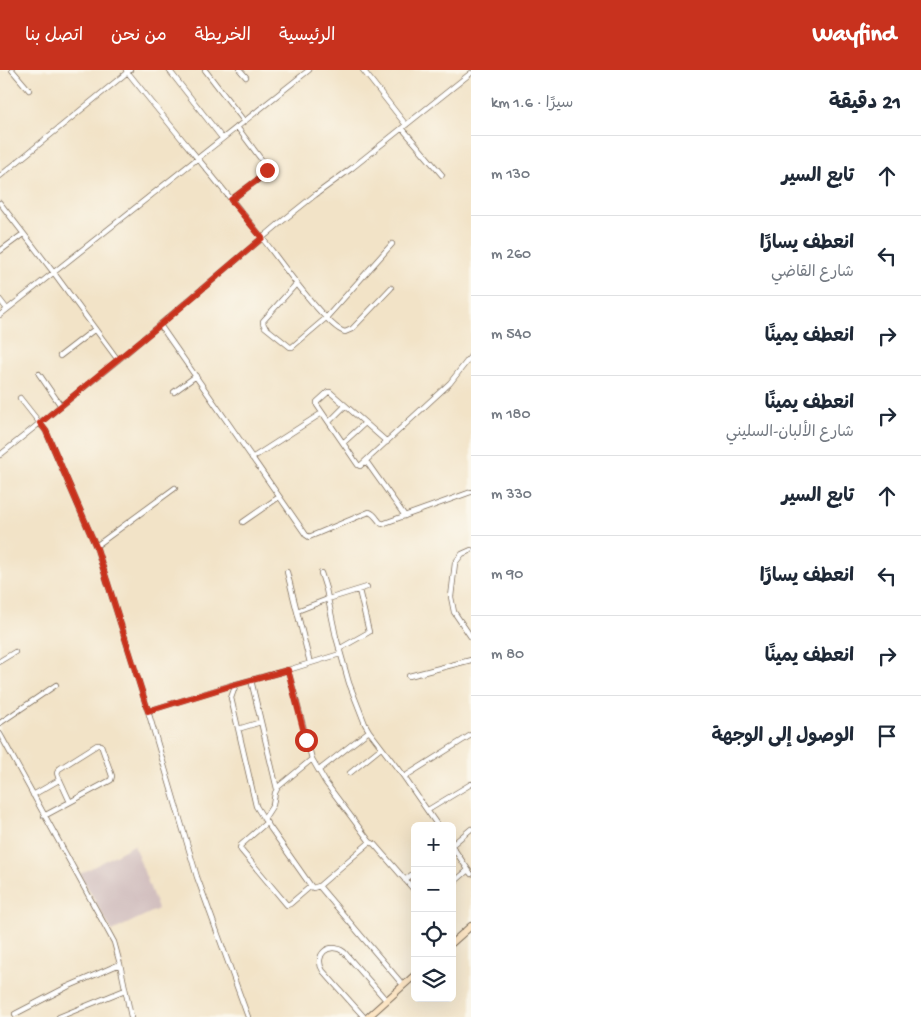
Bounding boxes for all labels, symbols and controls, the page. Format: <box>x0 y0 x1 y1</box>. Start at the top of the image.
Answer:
text: Wayfind <box>812 21 896 50</box>
text: اتصل بنا <box>25 26 83 47</box>
text: من نحن <box>111 26 167 47</box>
text: الخريطة <box>195 26 251 47</box>
text: الرئيسية <box>279 26 335 47</box>
text: 21 دقيقة <box>829 92 901 117</box>
text: سيرًا · 1.6 km <box>491 95 573 114</box>
route end <box>256 159 279 182</box>
icon: ahead <box>873 162 901 190</box>
text: 130 m <box>491 166 530 185</box>
text: تابع السير <box>782 166 854 189</box>
text: انعطف يسارًا <box>760 233 854 256</box>
icon: left <box>873 242 901 270</box>
text: 260 m <box>491 246 531 265</box>
text: شارع القاضي <box>771 264 854 283</box>
icon: right <box>873 322 901 350</box>
text: 540 m <box>491 326 531 345</box>
text: انعطف يمينًا <box>765 326 854 349</box>
text: انعطف يمينًا <box>765 393 854 416</box>
icon: right <box>873 402 901 430</box>
text: 180 m <box>491 406 530 425</box>
text: شارع الألبان-السليني <box>726 424 854 443</box>
icon: ahead <box>873 482 901 510</box>
text: 330 m <box>491 486 532 505</box>
text: تابع السير <box>782 486 854 509</box>
icon: left <box>873 562 901 590</box>
text: 90 m <box>491 566 523 585</box>
text: انعطف يسارًا <box>760 566 854 589</box>
icon: right <box>873 642 901 670</box>
text: 80 m <box>491 646 524 665</box>
text: انعطف يمينًا <box>765 646 854 669</box>
icon: arrive <box>873 722 901 750</box>
text: الوصول إلى الوجهة <box>711 726 854 749</box>
route start <box>295 729 318 752</box>
map controls <box>411 822 456 1002</box>
button: + <box>411 822 456 867</box>
button: − <box>411 867 456 912</box>
button: locate <box>411 912 456 957</box>
button: layers <box>411 957 456 1002</box>

